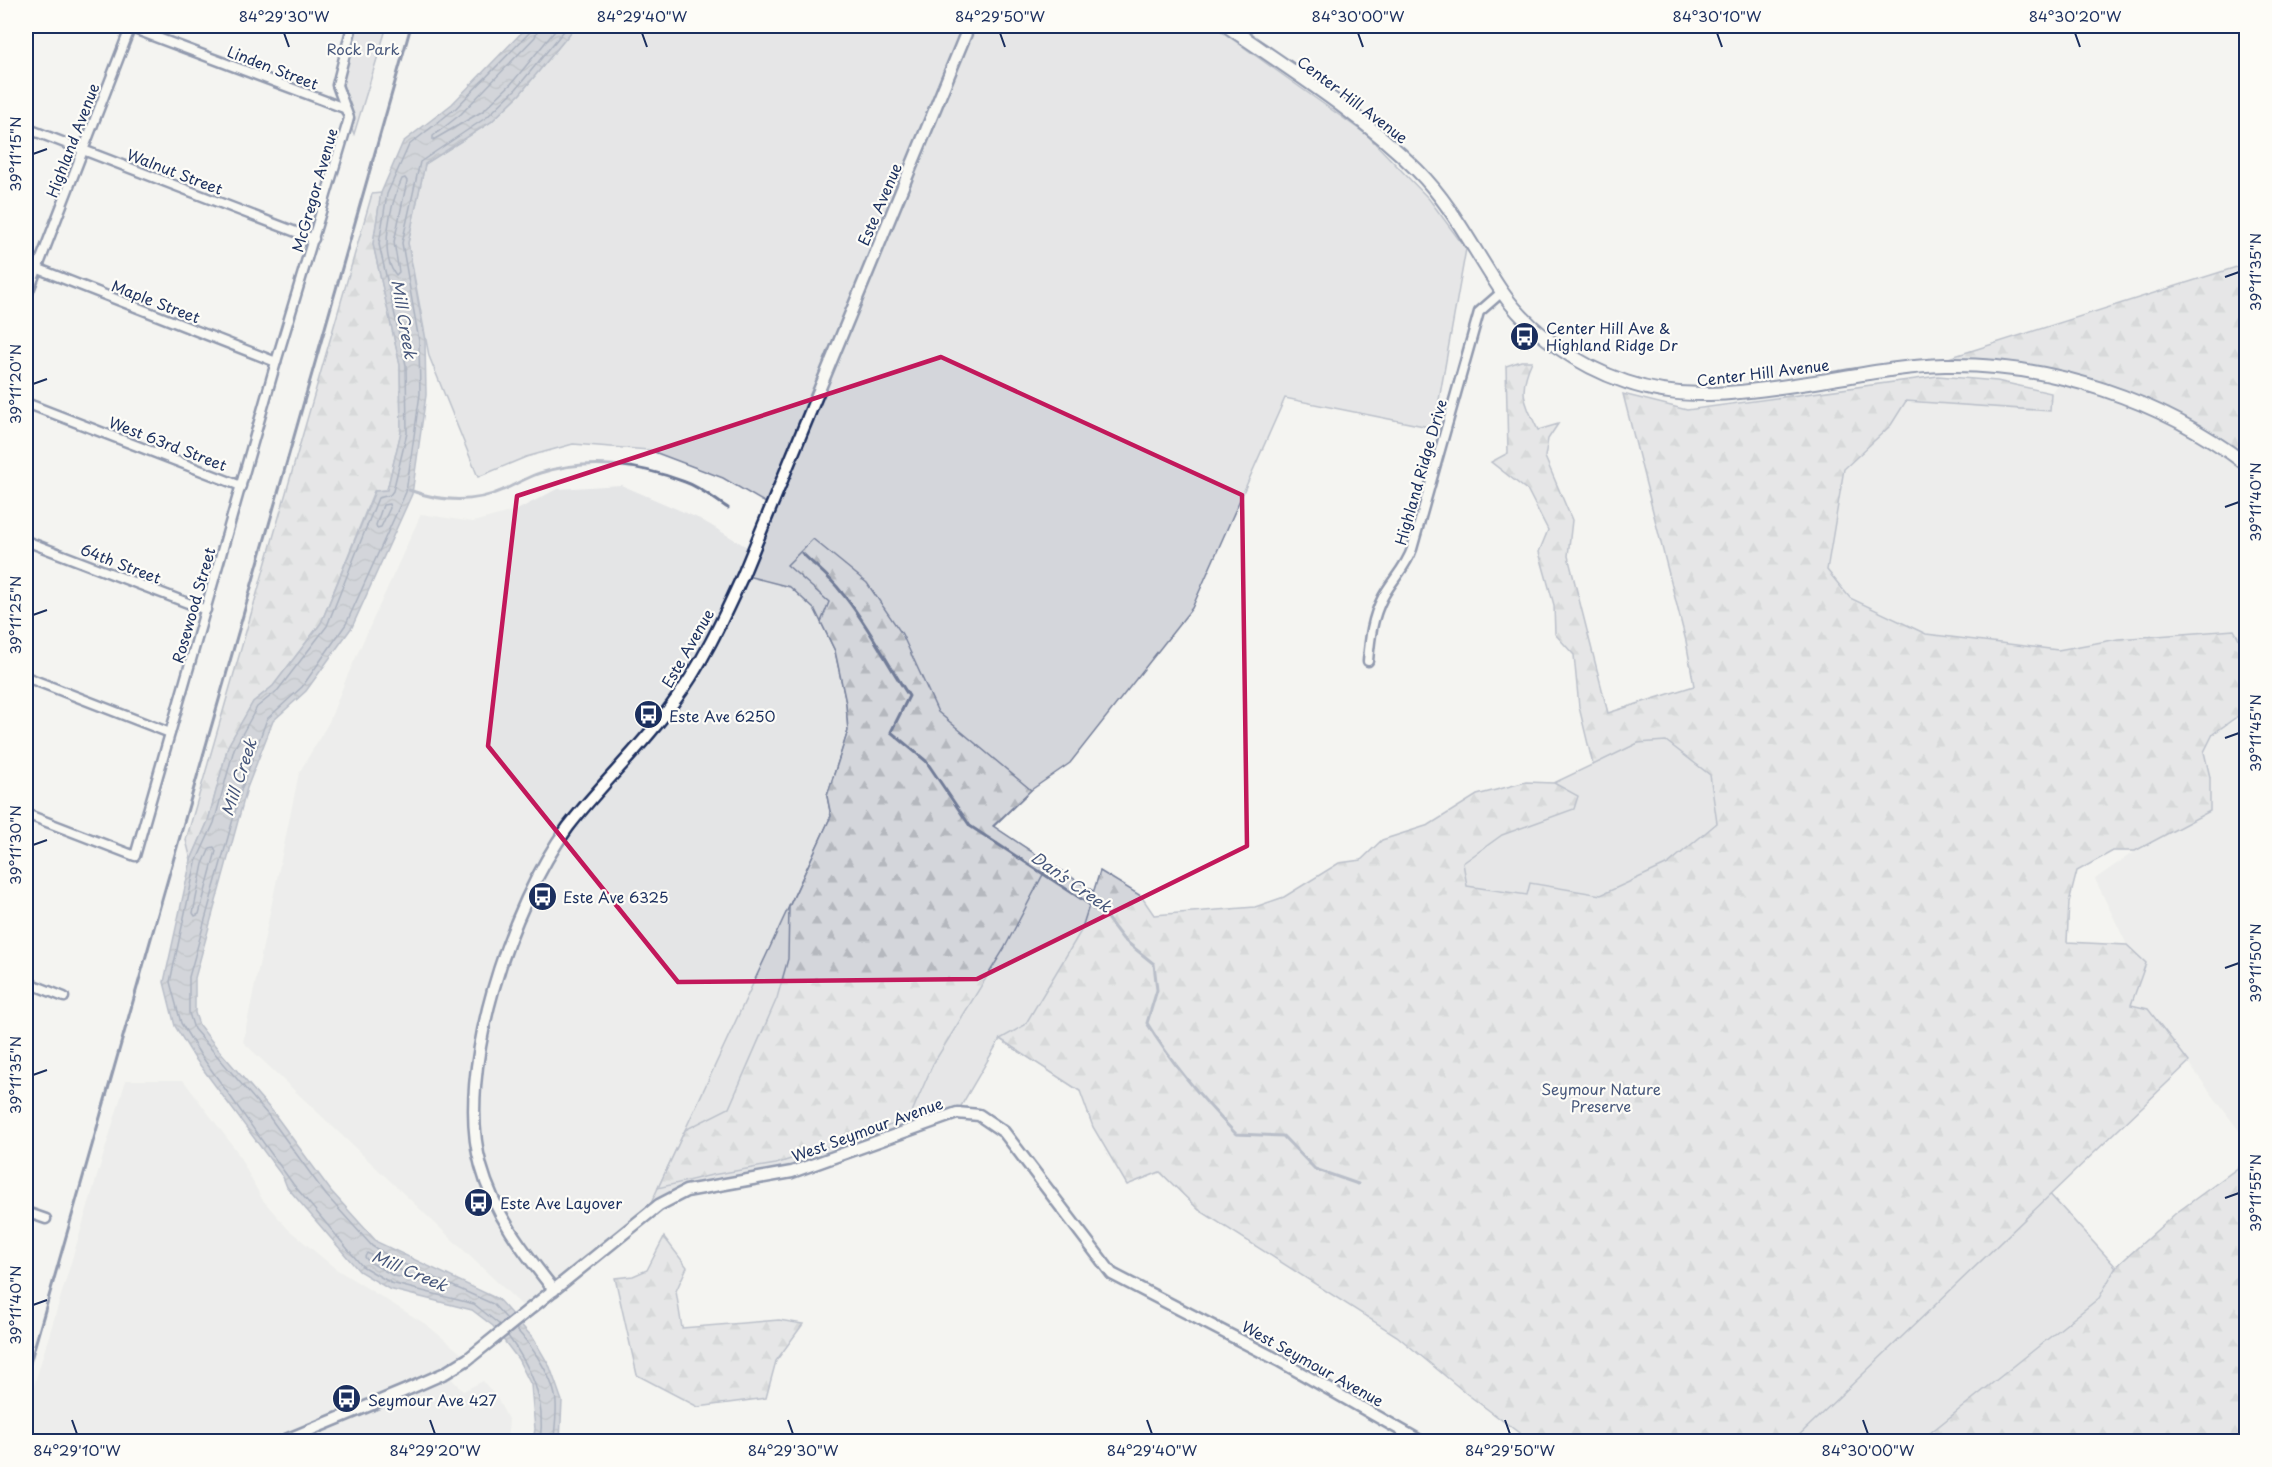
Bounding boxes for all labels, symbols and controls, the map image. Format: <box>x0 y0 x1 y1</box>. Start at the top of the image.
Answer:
text: 84°29'30"W <box>239 4 330 27</box>
text: 84°29'40"W <box>597 4 688 27</box>
text: 84°29'50"W <box>955 4 1046 27</box>
text: 84°30'00"W <box>1312 4 1405 27</box>
text: 84°30'10"W <box>1673 4 1762 27</box>
text: 84°30'20"W <box>2029 4 2122 27</box>
park label: Rock Park <box>326 37 400 60</box>
street label: Linden Street <box>224 39 322 95</box>
street label: Center Hill Avenue <box>1293 50 1413 148</box>
street label: Highland Avenue <box>40 79 104 201</box>
text: 39°11'15"N <box>3 116 26 192</box>
street label: McGregor Avenue <box>285 125 343 255</box>
street label: Walnut Street <box>124 142 226 200</box>
street label: Este Avenue <box>851 159 907 249</box>
text: 39°11'35"N <box>2243 233 2266 311</box>
street label: Maple Street <box>108 274 204 328</box>
water label: Mill Creek <box>386 278 424 362</box>
place label: Center Hill Ave & Highland Ridge Dr <box>1546 316 1679 356</box>
bus stop icon: Center Hill Ave & Highland Ridge Dr <box>1509 320 1541 352</box>
text: 39°11'20"N <box>3 344 26 424</box>
street label: Center Hill Avenue <box>1695 352 1831 392</box>
street label: Highland Ridge Drive <box>1388 396 1452 548</box>
street label: West 63rd Street <box>106 410 230 476</box>
text: 39°11'40"N <box>2243 462 2266 542</box>
street label: 64th Street <box>77 537 165 589</box>
street label: Rosewood Street <box>165 544 221 666</box>
text: 39°11'25"N <box>3 575 26 655</box>
street label: Este Avenue <box>655 604 719 692</box>
text: 39°11'45"N <box>2243 694 2266 772</box>
bus stop icon: Este Ave 6250 <box>632 699 664 731</box>
place label: Este Ave 6250 <box>669 704 775 727</box>
water label: Mill Creek <box>214 734 262 819</box>
text: 39°11'30"N <box>3 805 26 885</box>
water label: Dan’s Creek <box>1027 845 1118 918</box>
bus stop icon: Este Ave 6325 <box>526 880 558 912</box>
place label: Este Ave 6325 <box>563 885 669 908</box>
text: 39°11'50"N <box>2243 923 2266 1003</box>
text: 39°11'35"N <box>3 1036 26 1114</box>
park label: Seymour Nature Preserve <box>1541 1077 1661 1117</box>
street label: West Seymour Avenue <box>788 1091 946 1167</box>
text: 39°11'55"N <box>2243 1154 2266 1232</box>
bus stop icon: Este Ave Layover <box>463 1186 495 1218</box>
place label: Este Ave Layover <box>500 1191 622 1214</box>
water label: Mill Creek <box>368 1243 453 1297</box>
text: 39°11'40"N <box>3 1265 26 1345</box>
street label: West Seymour Avenue <box>1238 1314 1388 1412</box>
bus stop icon: Seymour Ave 427 <box>331 1383 363 1415</box>
place label: Seymour Ave 427 <box>368 1388 497 1411</box>
text: 84°29'10"W <box>33 1438 121 1461</box>
text: 84°29'20"W <box>389 1438 481 1461</box>
text: 84°29'30"W <box>748 1438 839 1461</box>
text: 84°29'40"W <box>1107 1438 1198 1461</box>
text: 84°29'50"W <box>1465 1438 1556 1461</box>
text: 84°30'00"W <box>1822 1438 1915 1461</box>

